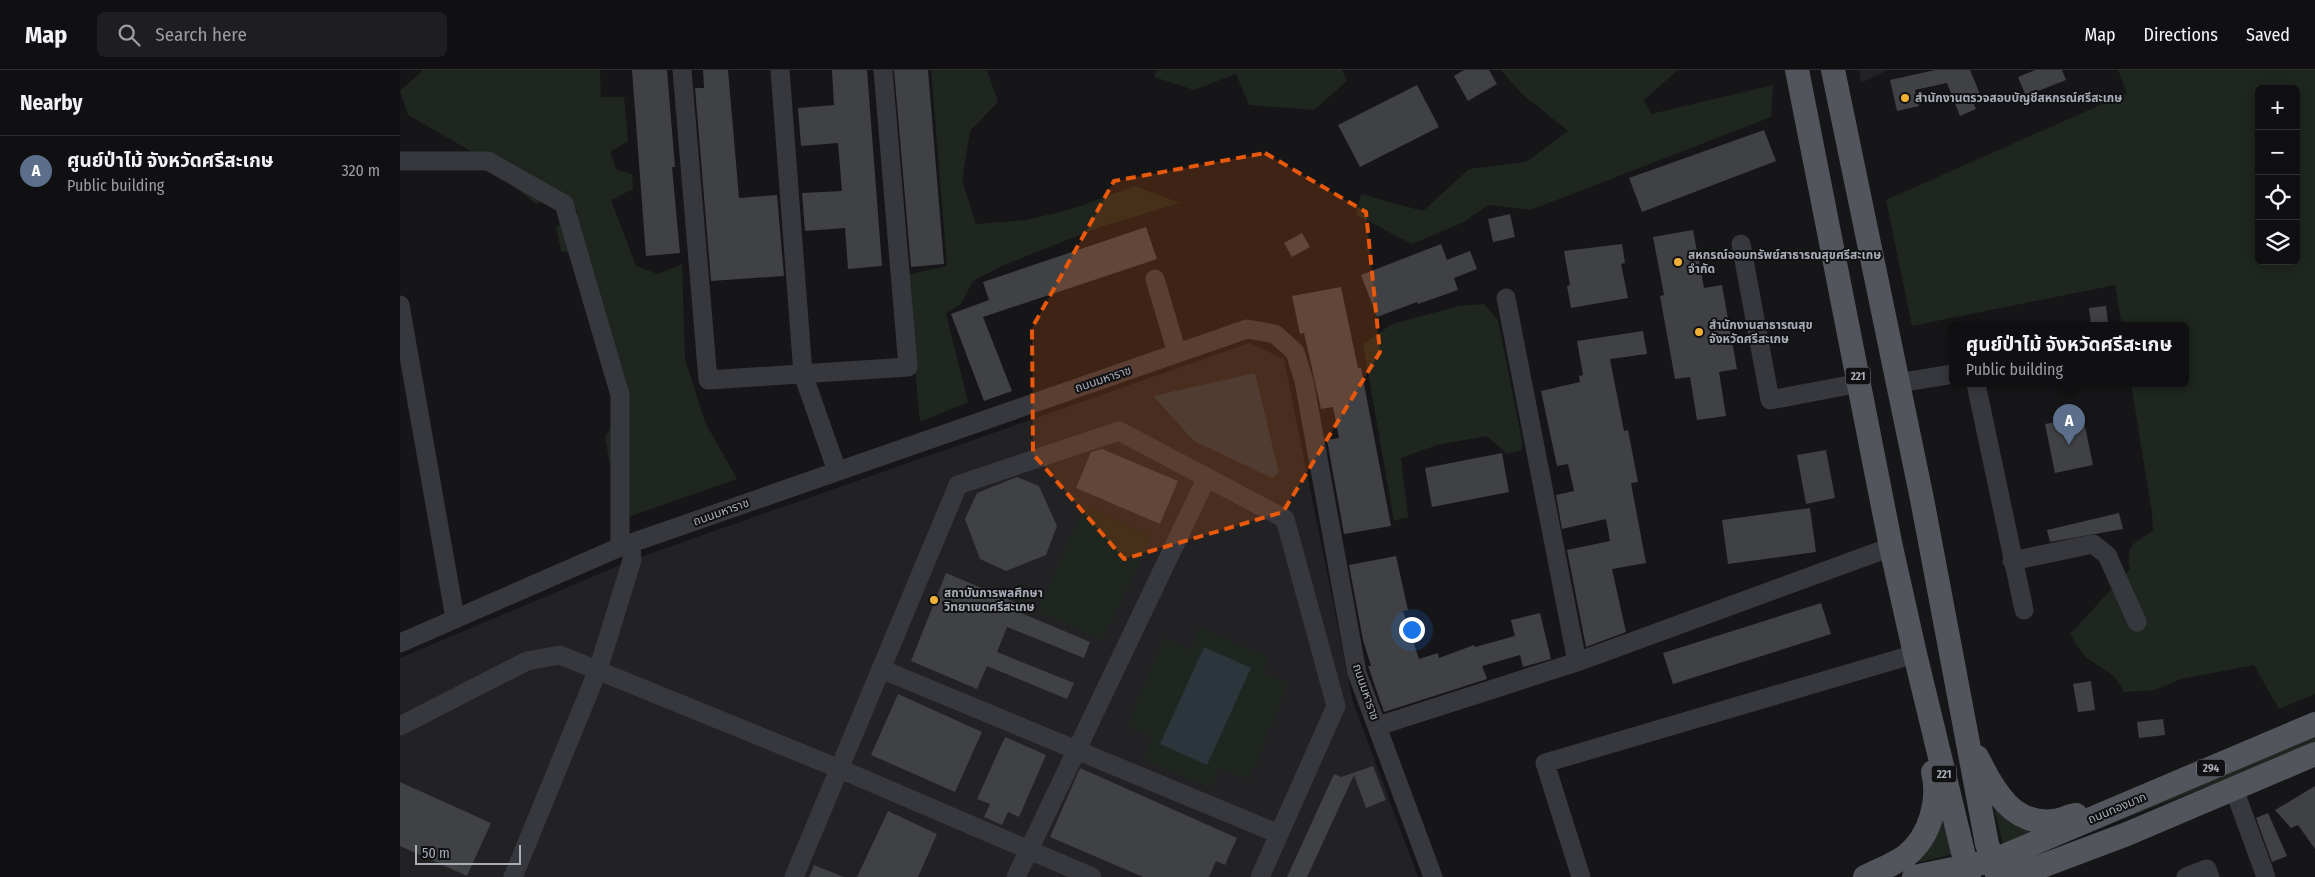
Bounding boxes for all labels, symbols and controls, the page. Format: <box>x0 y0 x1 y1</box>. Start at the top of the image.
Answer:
search box <box>97 12 447 57</box>
text: Map <box>25 21 67 49</box>
icon: search <box>115 21 143 49</box>
text: Search here <box>155 23 247 46</box>
text: Map <box>2084 24 2116 46</box>
text: Directions <box>2144 24 2218 46</box>
text: Saved <box>2246 24 2290 46</box>
map controls <box>2255 85 2300 265</box>
button: + <box>2255 85 2300 130</box>
text: Nearby <box>20 90 82 116</box>
place label: สำนักงานตรวจสอบบัญชีสหกรณ์ศรีสะเกษ <box>1915 91 2122 105</box>
marker: สำนักงานตรวจสอบบัญชีสหกรณ์ศรีสะเกษ <box>1899 92 1911 104</box>
button: − <box>2255 130 2300 175</box>
text: ศูนย์ป่าไม้ จังหวัดศรีสะเกษ <box>67 149 274 172</box>
text: A <box>32 161 40 180</box>
text: 320 m <box>341 161 380 180</box>
button: locate <box>2255 175 2300 220</box>
text: Public building <box>67 176 164 195</box>
button: layers <box>2255 220 2300 265</box>
place label: สหกรณ์ออมทรัพย์สาธารณสุขศรีสะเกษ จำกัด <box>1688 248 1881 276</box>
marker: สหกรณ์ออมทรัพย์สาธารณสุขศรีสะเกษ จำกัด <box>1672 256 1684 268</box>
place label: สำนักงานสาธารณสุข จังหวัดศรีสะเกษ <box>1709 318 1813 346</box>
popup <box>1949 322 2189 387</box>
marker: สำนักงานสาธารณสุข จังหวัดศรีสะเกษ <box>1693 326 1705 338</box>
text: ศูนย์ป่าไม้ จังหวัดศรีสะเกษ <box>1966 333 2172 356</box>
text: Public building <box>1966 360 2063 379</box>
street label: ถนนมหาราช <box>1073 363 1133 395</box>
road number: 221 <box>1846 368 1870 384</box>
pin: A <box>2053 404 2085 445</box>
street label: ถนนมหาราช <box>691 495 751 529</box>
place label: สถาบันการพลศึกษา วิทยาเขตศรีสะเกษ <box>943 586 1043 614</box>
marker: สถาบันการพลศึกษา วิทยาเขตศรีสะเกษ <box>928 594 940 606</box>
your location <box>1399 617 1425 643</box>
street label: ถนนมหาราช <box>1350 662 1382 722</box>
road number: 294 <box>2197 760 2225 776</box>
road number: 221 <box>1932 766 1956 782</box>
street label: ถนนทองมาก <box>2086 789 2148 827</box>
scale bar <box>415 842 521 865</box>
text: 50 m <box>422 845 450 862</box>

